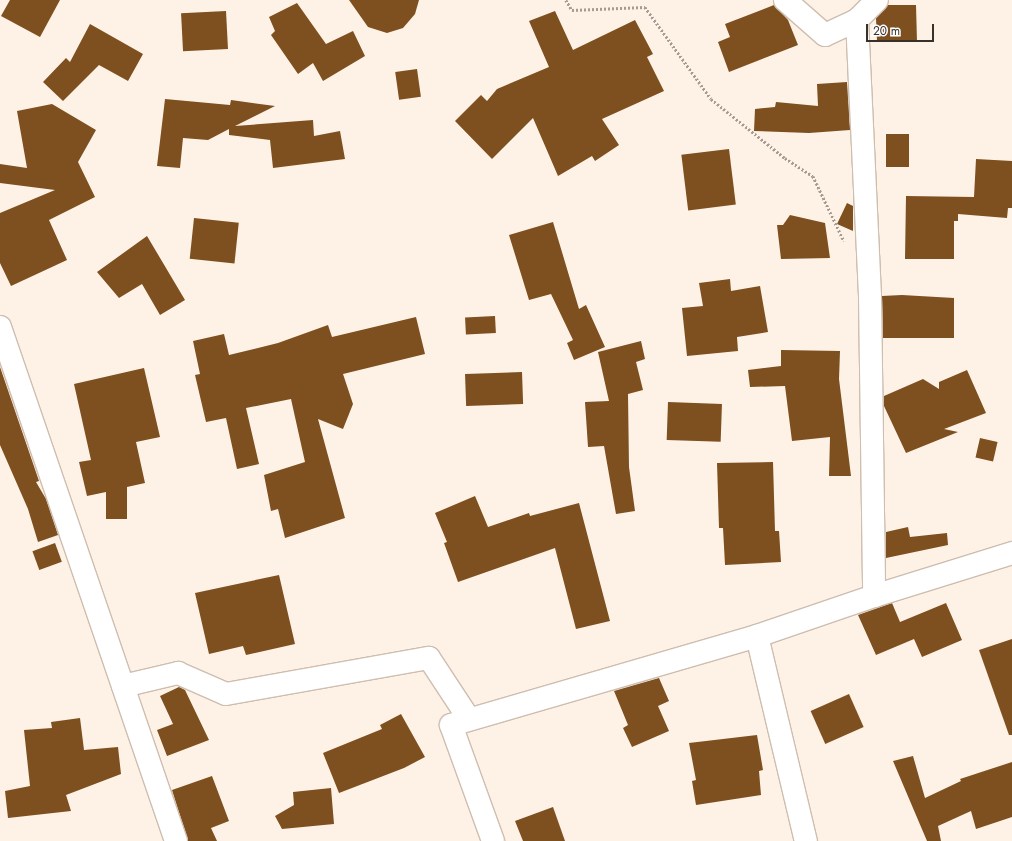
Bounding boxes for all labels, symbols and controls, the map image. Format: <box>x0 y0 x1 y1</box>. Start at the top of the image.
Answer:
scale bar <box>868 16 936 42</box>
text: 20 m <box>873 22 900 40</box>

